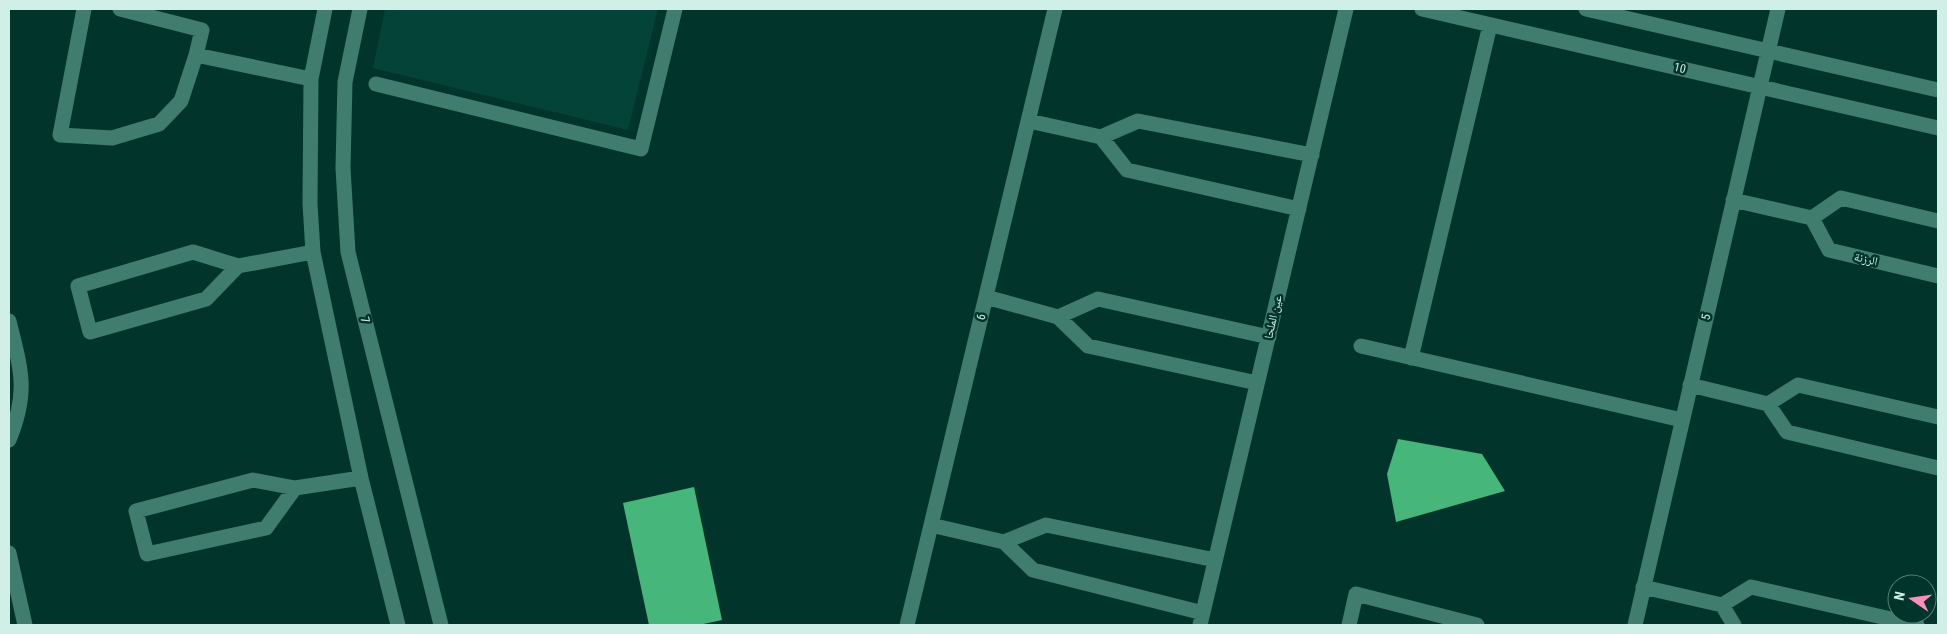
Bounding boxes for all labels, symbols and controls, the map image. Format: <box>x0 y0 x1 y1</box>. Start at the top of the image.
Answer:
street label: 10 <box>1673 60 1687 76</box>
street label: الرزنة <box>1853 250 1879 269</box>
street label: عين الملحا <box>1261 294 1285 340</box>
street label: 6 <box>973 312 989 322</box>
street label: 5 <box>1699 312 1714 321</box>
street label: 7 <box>357 315 373 325</box>
north arrow <box>1887 574 1937 624</box>
text: N <box>1891 590 1908 602</box>

